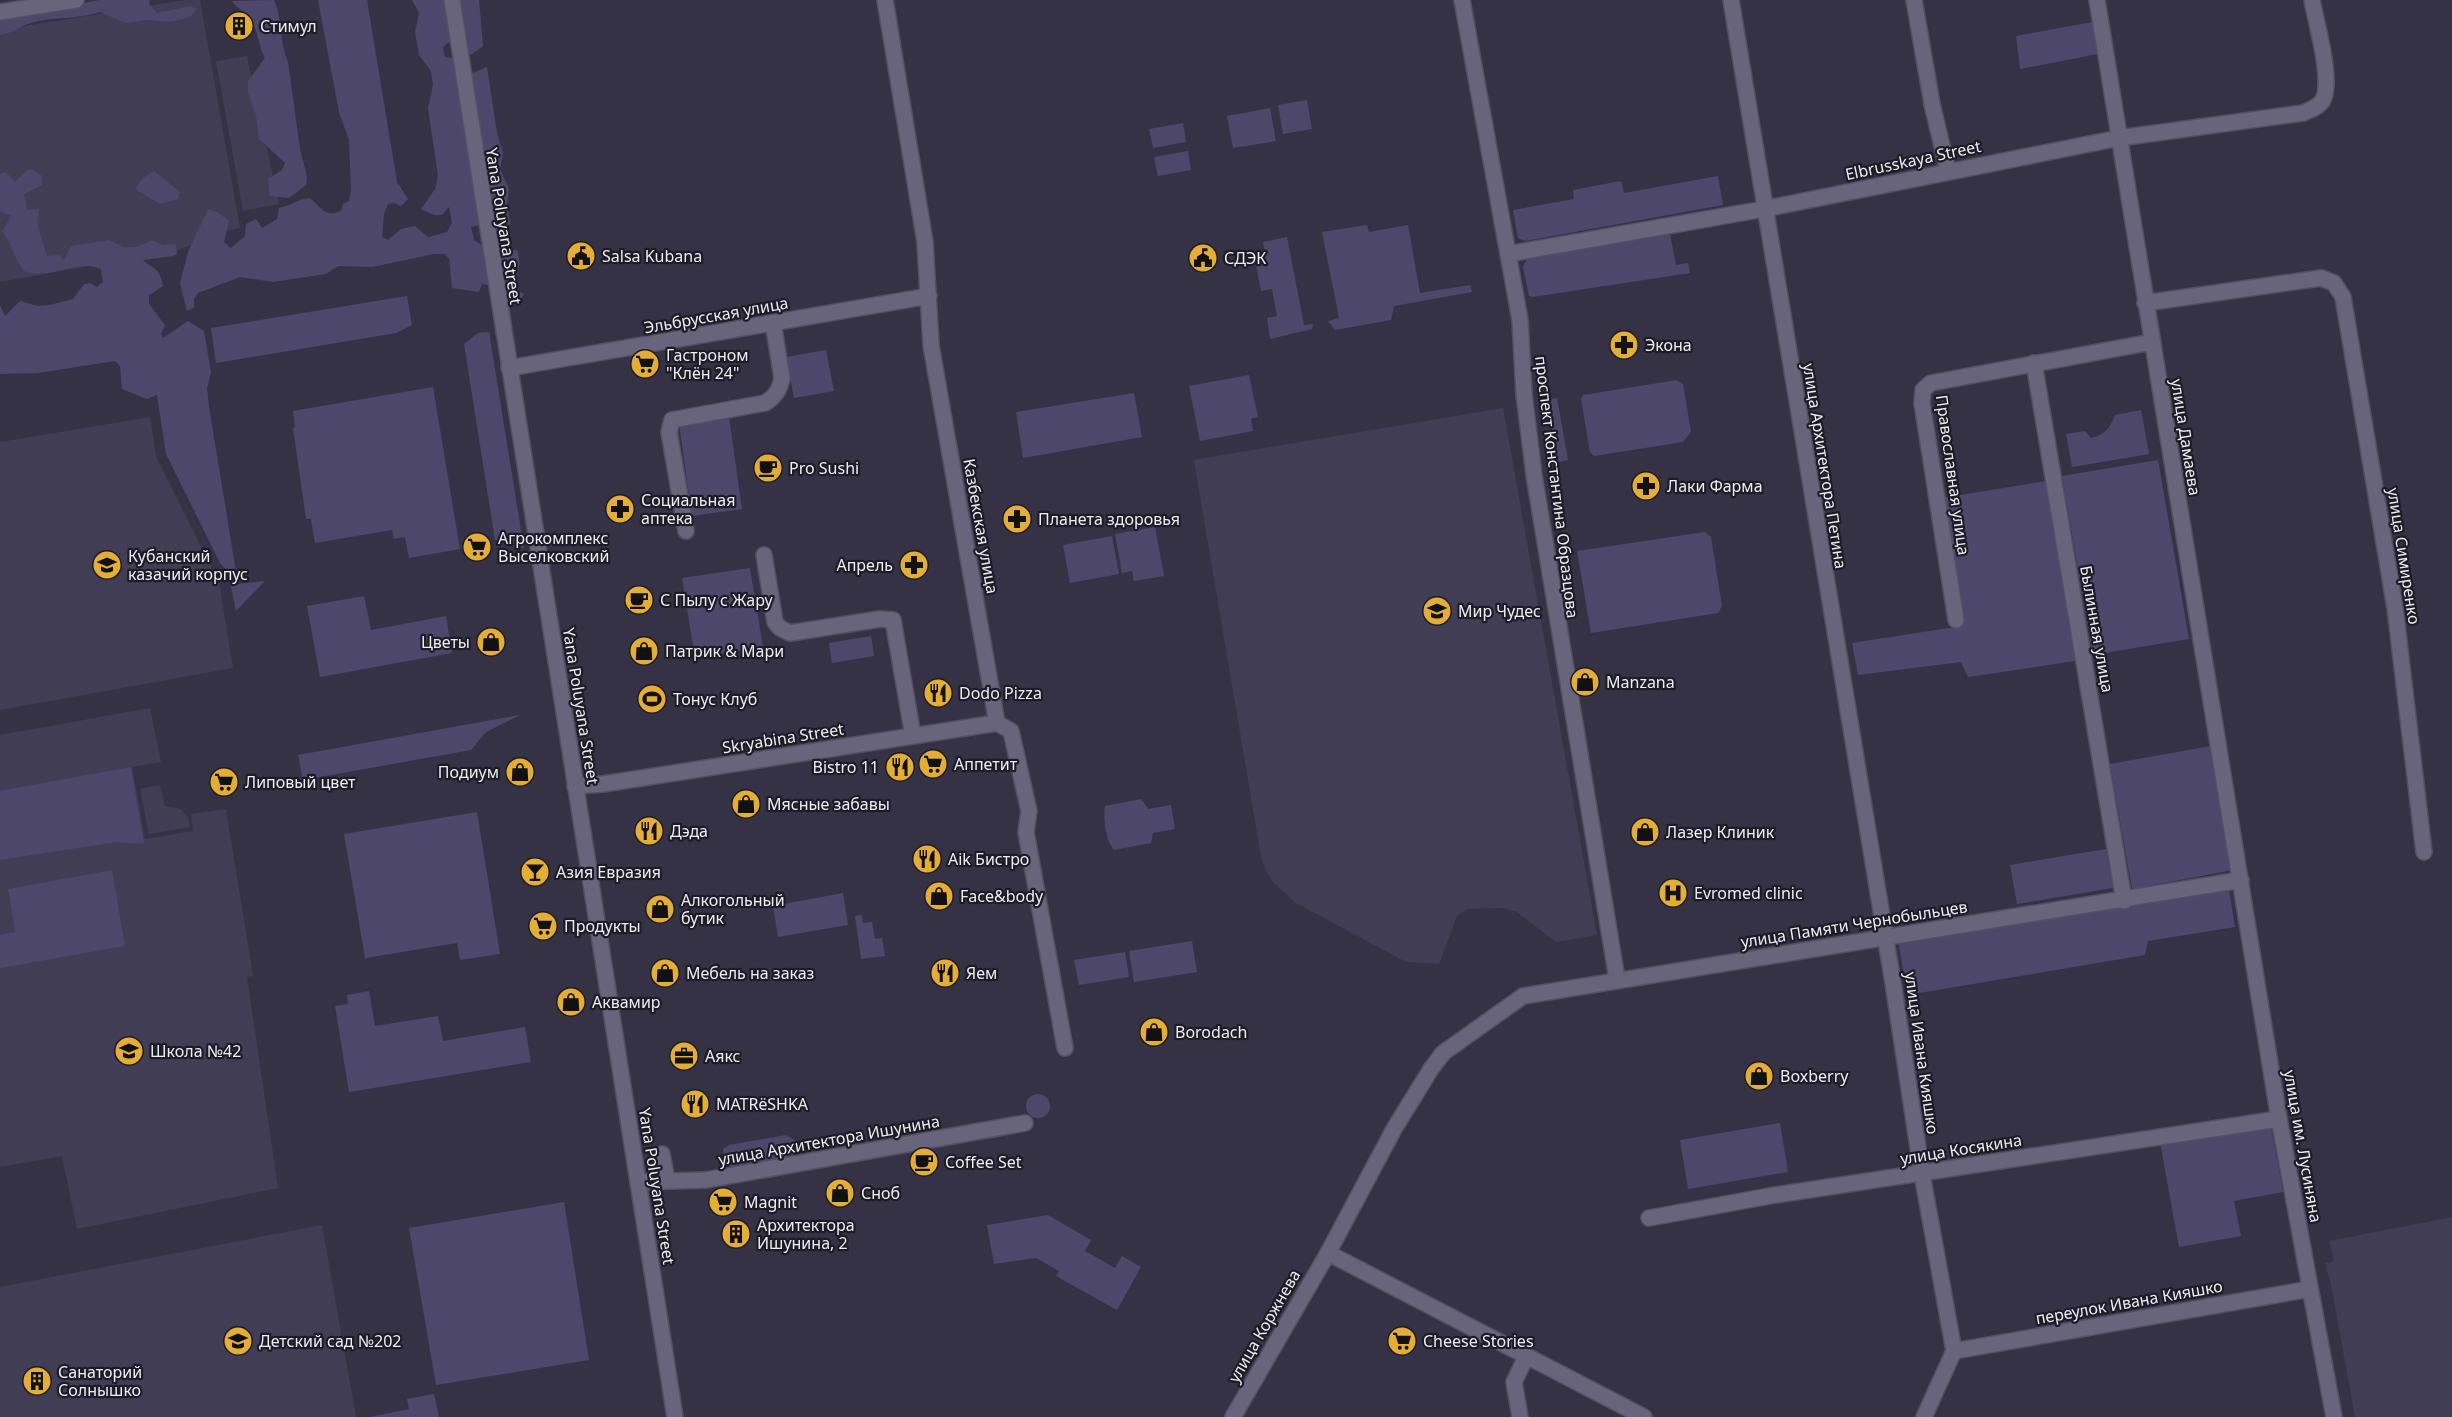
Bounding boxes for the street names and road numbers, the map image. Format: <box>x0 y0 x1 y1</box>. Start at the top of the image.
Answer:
street label: Elbrusskaya Street <box>1843 135 1983 185</box>
street label: Yana Poluyana Street <box>481 146 527 306</box>
street label: Эльбрусская улица <box>642 291 790 339</box>
street label: проспект Константина Образцова <box>1530 355 1584 619</box>
street label: улица Архитектора Петина <box>1798 362 1852 570</box>
street label: улица Дамаева <box>2166 377 2206 497</box>
street label: Православная улица <box>1931 393 1975 557</box>
street label: Казбекская улица <box>958 457 1004 595</box>
street label: улица Симиренко <box>2382 486 2426 626</box>
street label: Былинная улица <box>2075 564 2119 694</box>
street label: Yana Poluyana Street <box>558 626 604 786</box>
street label: Skryabina Street <box>721 718 846 758</box>
street label: улица Памяти Чернобыльцев <box>1739 895 1969 953</box>
street label: улица Ивана Кияшко <box>1900 970 1944 1136</box>
street label: улица им. Лусиняна <box>2279 1068 2327 1224</box>
street label: Yana Poluyana Street <box>634 1106 680 1266</box>
street label: улица Архитектора Ишунина <box>717 1110 941 1170</box>
street label: улица Косякина <box>1899 1129 2023 1169</box>
street label: улица Коржнева <box>1223 1266 1305 1386</box>
street label: переулок Ивана Кияшко <box>2034 1275 2224 1329</box>

